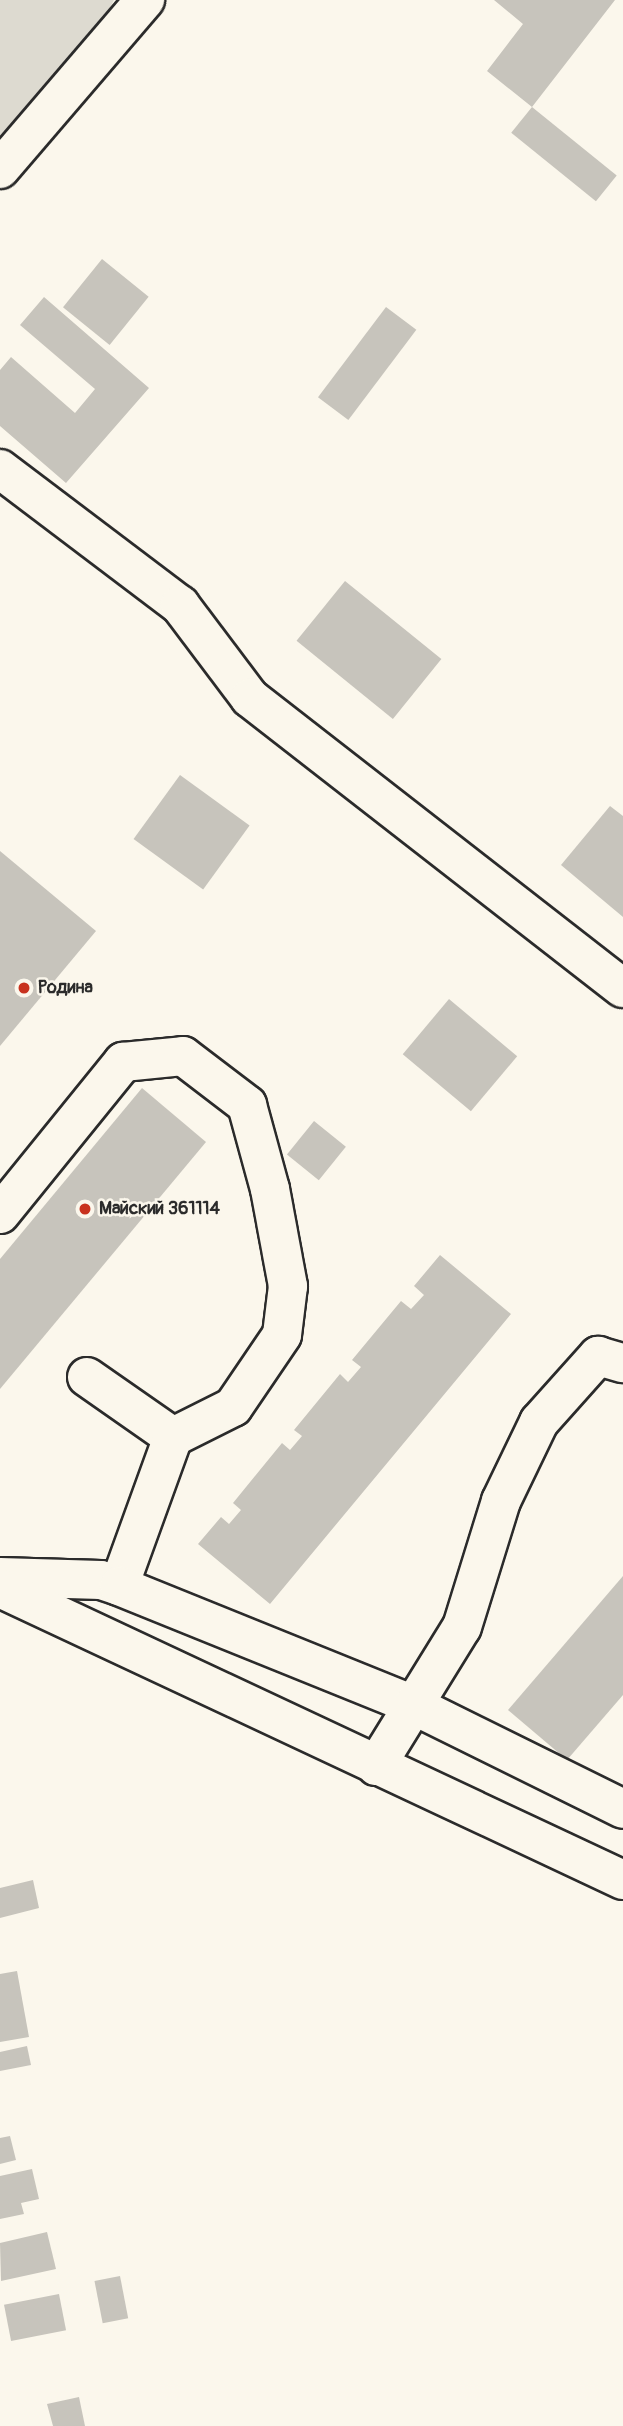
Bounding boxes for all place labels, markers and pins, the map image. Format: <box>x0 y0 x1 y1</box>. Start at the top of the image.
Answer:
place label: Родина <box>38 977 93 999</box>
marker: Родина <box>16 980 32 996</box>
place label: Майский 361114 <box>99 1198 220 1220</box>
marker: Майский 361114 <box>77 1201 93 1217</box>

